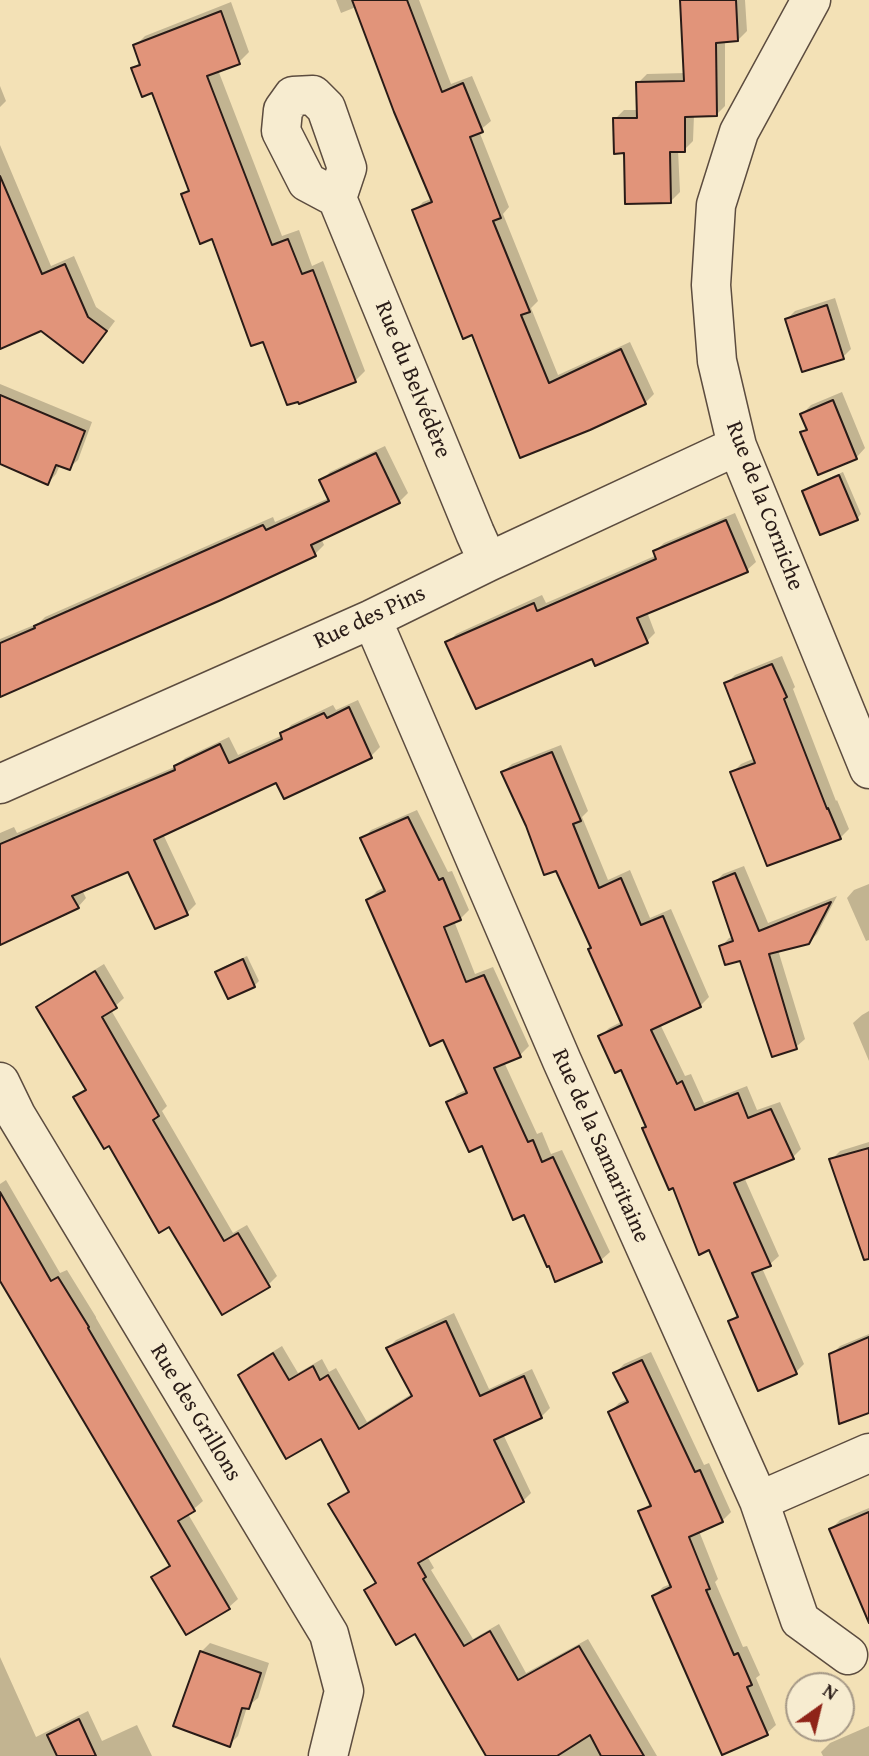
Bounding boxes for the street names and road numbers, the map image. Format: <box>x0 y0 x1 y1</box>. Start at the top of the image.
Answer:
street label: Rue du Belvédère <box>368 297 456 463</box>
street label: Rue de la Corniche <box>719 418 809 594</box>
street label: Rue des Pins <box>310 580 430 656</box>
street label: Rue de la Samaritaine <box>545 1045 655 1247</box>
street label: Rue des Grillons <box>143 1339 247 1487</box>

